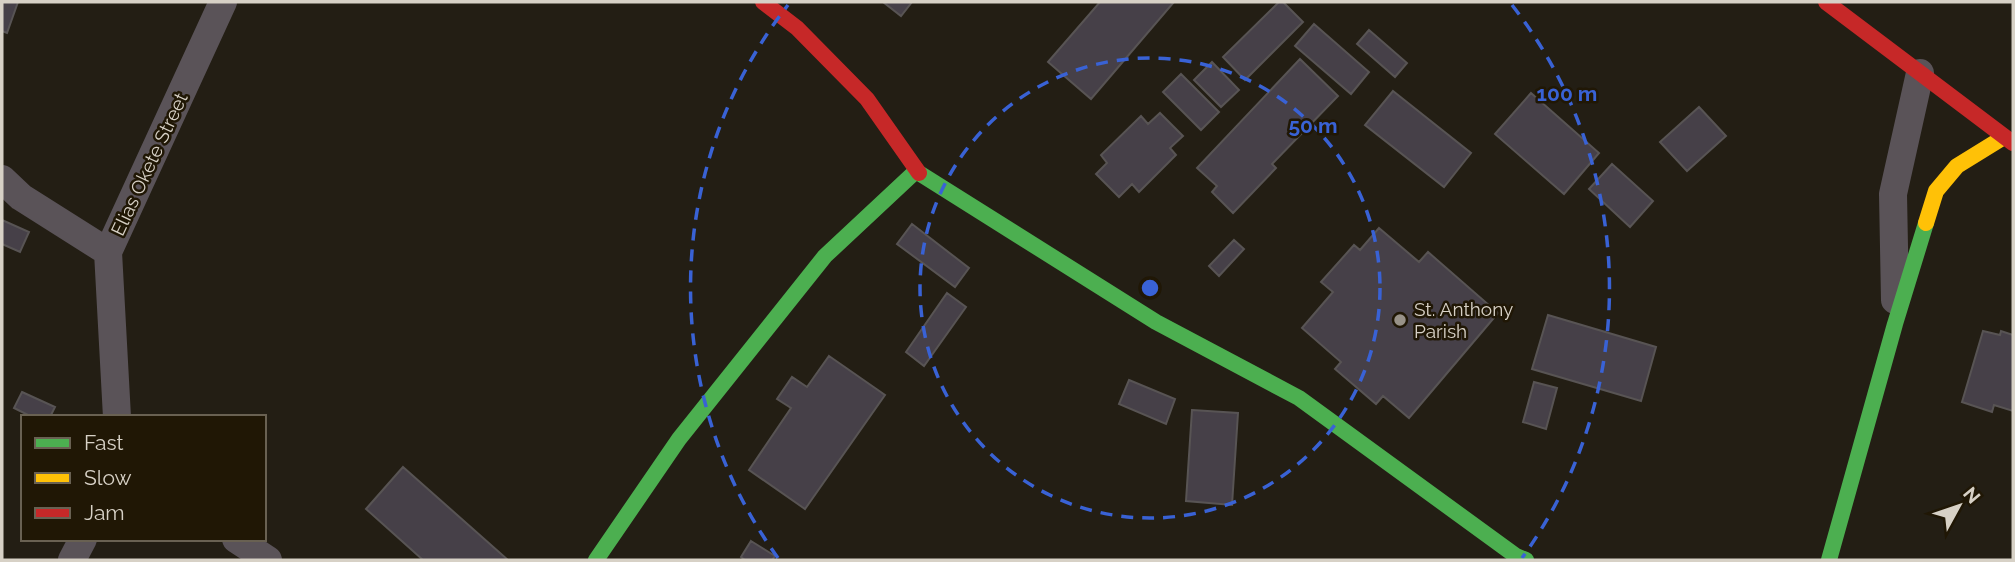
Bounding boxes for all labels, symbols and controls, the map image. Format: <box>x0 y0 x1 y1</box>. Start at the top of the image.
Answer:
text: 100 m <box>1537 81 1597 106</box>
street label: Elias Okete Street <box>106 89 192 239</box>
text: 50 m <box>1288 113 1338 138</box>
centre of rings <box>1138 276 1162 300</box>
place label: St. Anthony Parish <box>1414 298 1513 342</box>
marker: St. Anthony Parish <box>1392 312 1408 328</box>
legend <box>21 415 266 541</box>
text: Fast <box>84 430 124 455</box>
text: Slow <box>84 465 132 490</box>
north arrow <box>1924 471 1994 541</box>
text: N <box>1959 482 1985 508</box>
text: Jam <box>84 500 125 525</box>

